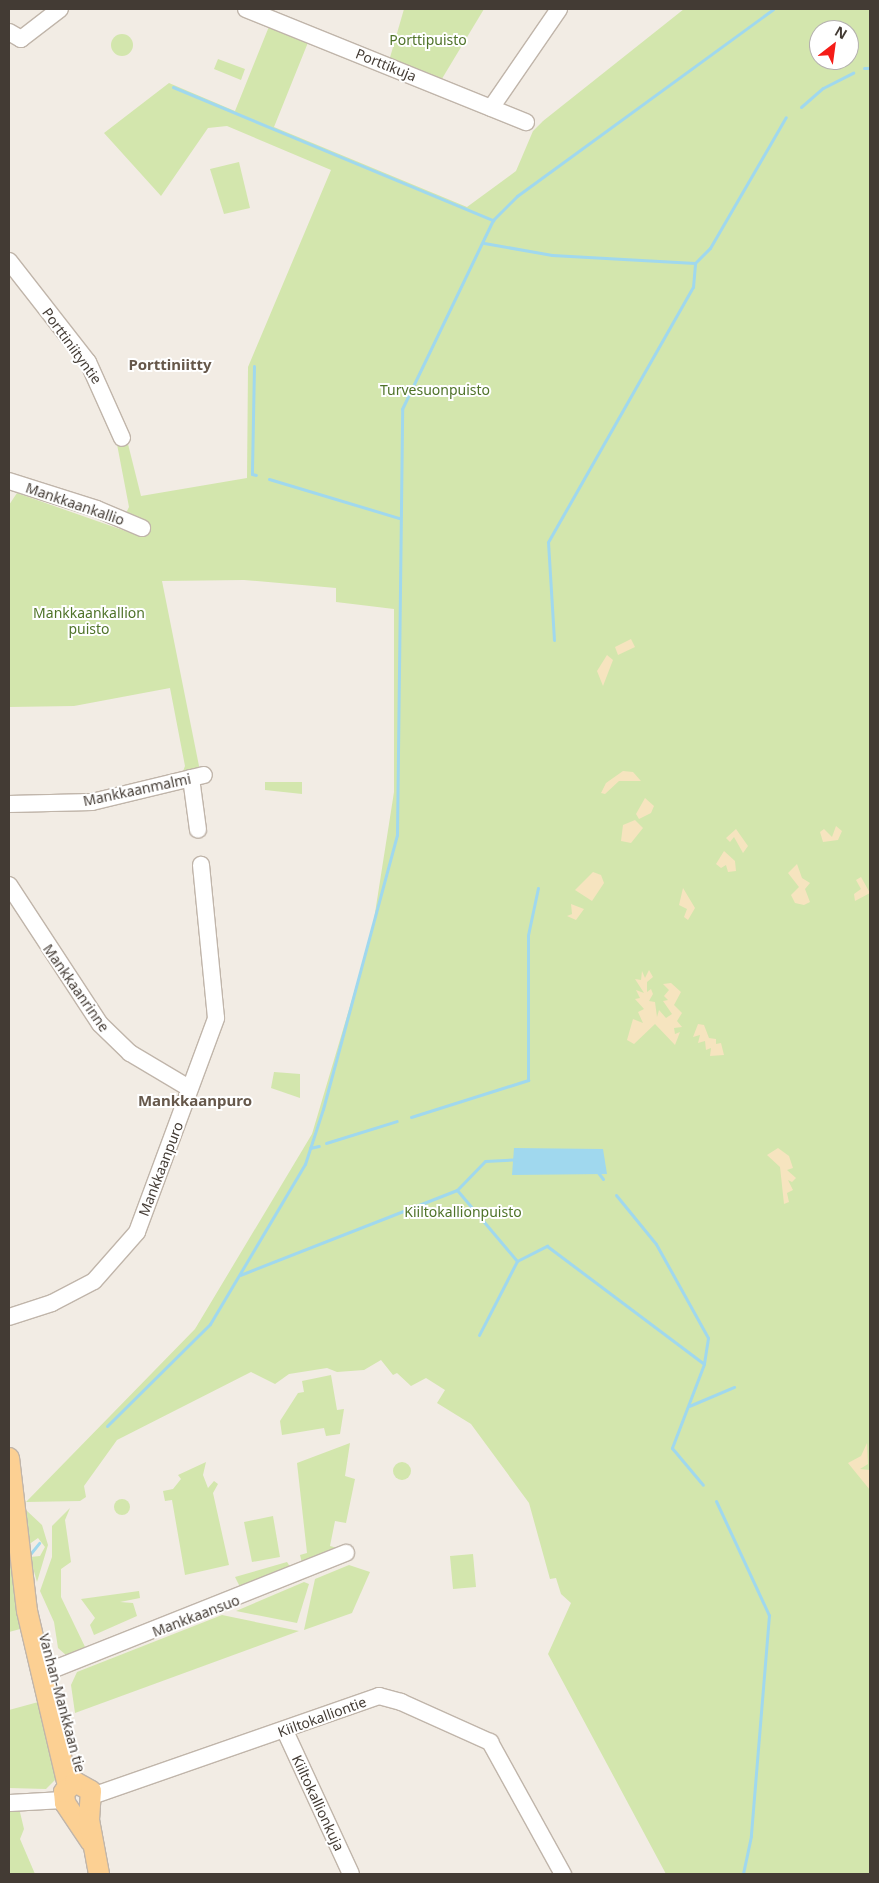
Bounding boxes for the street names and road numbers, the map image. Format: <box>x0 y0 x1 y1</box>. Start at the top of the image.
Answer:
street label: Porttikuja <box>353 45 419 85</box>
street label: Porttiniityntie <box>39 305 105 387</box>
street label: Mankkaankallio <box>23 479 127 529</box>
street label: Mankkaanmalmi <box>82 770 192 810</box>
street label: Mankkaanrinne <box>40 941 112 1035</box>
street label: Mankkaanpuro <box>135 1119 187 1219</box>
street label: Mankkaansuo <box>150 1592 242 1640</box>
street label: Vanhan-Mankkaan tie <box>35 1632 89 1774</box>
street label: Kiiltokalliontie <box>275 1693 369 1741</box>
street label: Kiiltokallionkuja <box>288 1752 348 1854</box>

